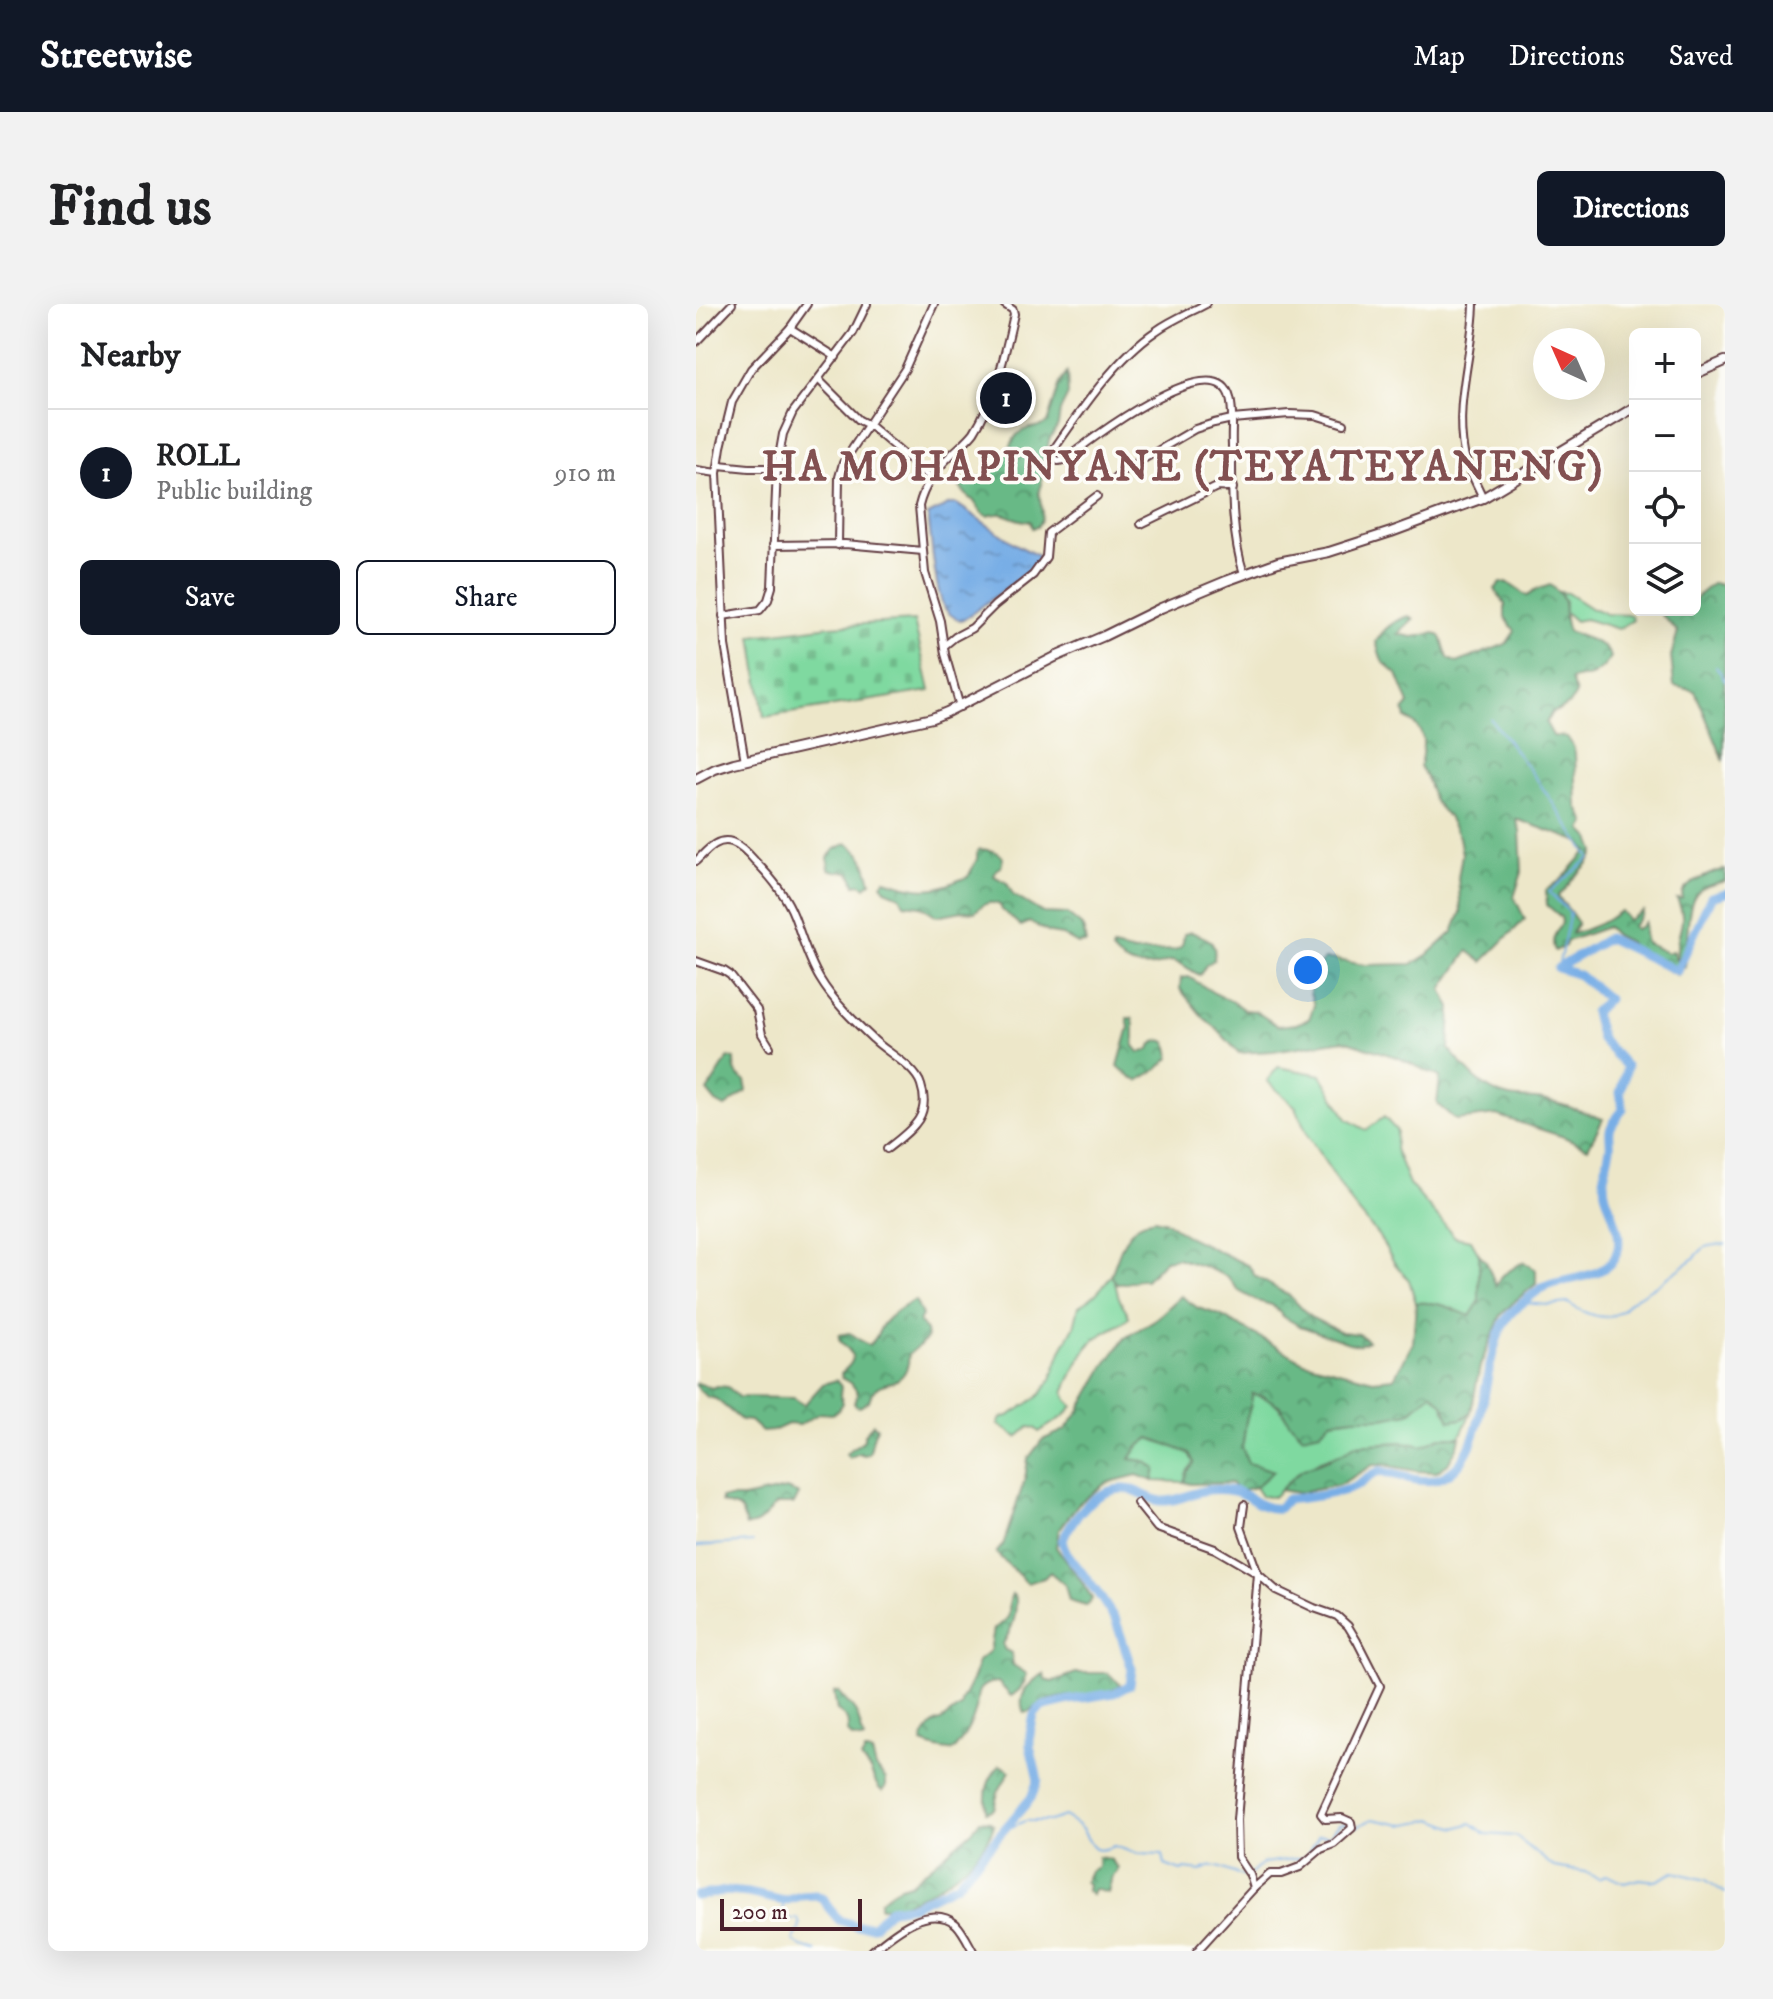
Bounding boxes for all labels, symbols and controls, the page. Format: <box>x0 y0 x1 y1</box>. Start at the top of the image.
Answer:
text: Streetwise <box>40 32 192 80</box>
text: Map <box>1413 39 1465 74</box>
text: Directions <box>1509 39 1625 74</box>
text: Saved <box>1669 39 1733 74</box>
button: Directions <box>1537 171 1725 246</box>
text: Find us <box>48 173 212 243</box>
north arrow <box>1533 328 1605 400</box>
map controls <box>1629 328 1701 616</box>
button: + <box>1629 328 1701 400</box>
text: Nearby <box>80 335 181 377</box>
pin: 1 <box>980 368 1032 428</box>
button: − <box>1629 400 1701 472</box>
text: ROLL <box>156 438 240 475</box>
district label: HA MOHAPINYANE (TEYATEYANENG) <box>762 442 1604 494</box>
text: 1 <box>101 457 111 490</box>
text: 910 m <box>555 457 616 490</box>
button: locate <box>1629 472 1701 544</box>
text: Public building <box>156 475 312 508</box>
button: layers <box>1629 544 1701 616</box>
button: Save <box>80 560 340 635</box>
button: Share <box>356 560 616 635</box>
your location <box>1288 950 1328 990</box>
scale bar <box>720 1895 862 1931</box>
text: 200 m <box>732 1899 788 1926</box>

